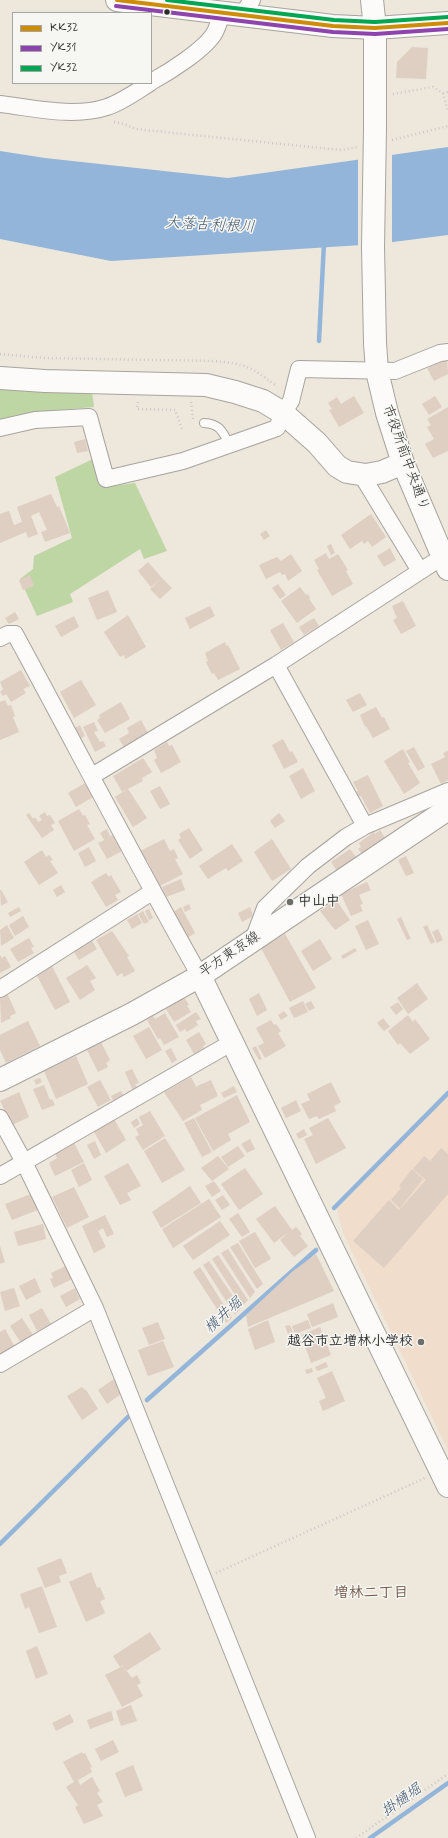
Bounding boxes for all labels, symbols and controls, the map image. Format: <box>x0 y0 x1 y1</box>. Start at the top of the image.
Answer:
unlabelled marker <box>162 7 172 17</box>
legend <box>12 12 152 84</box>
text: KK32 <box>50 20 78 36</box>
text: YK31 <box>50 40 76 56</box>
text: YK32 <box>50 60 78 76</box>
water label: 大落古利根川 <box>165 215 255 237</box>
street label: 市役所前中央通り <box>378 403 432 513</box>
place label: 中山中 <box>298 894 340 910</box>
marker: 中山中 <box>285 897 295 907</box>
street label: 平方東京線 <box>196 928 264 982</box>
water label: 横井堀 <box>201 1294 247 1338</box>
place label: 越谷市立増林小学校 <box>287 1334 413 1350</box>
marker: 越谷市立増林小学校 <box>416 1337 426 1347</box>
district label: 増林二丁目 <box>334 1585 408 1603</box>
water label: 掛樋堀 <box>378 1781 426 1821</box>

